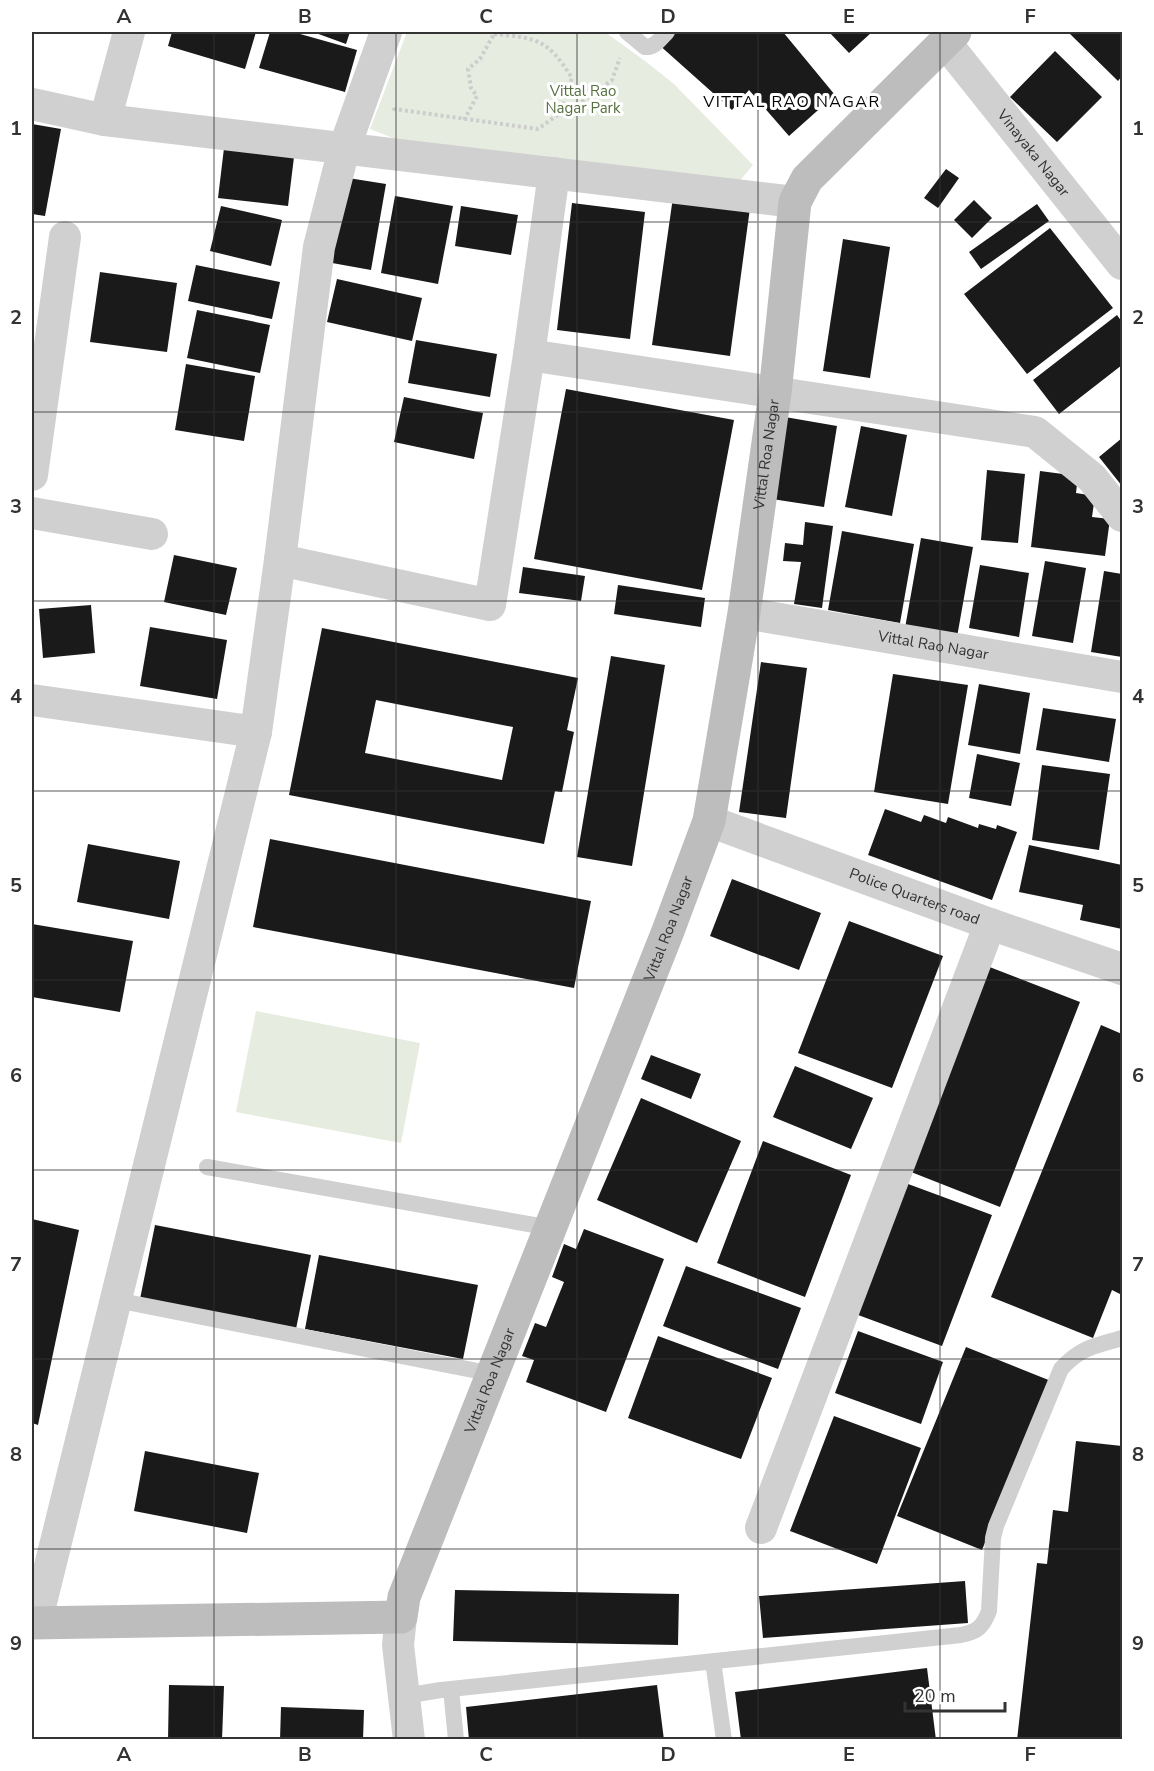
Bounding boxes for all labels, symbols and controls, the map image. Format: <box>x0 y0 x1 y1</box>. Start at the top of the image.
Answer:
text: A <box>117 3 132 30</box>
text: B <box>298 3 312 30</box>
text: C <box>479 3 493 30</box>
text: D <box>660 3 676 30</box>
text: E <box>843 3 855 30</box>
text: F <box>1024 3 1036 30</box>
park label: Vittal Rao Nagar Park <box>546 81 621 118</box>
district label: VITTAL RAO NAGAR <box>702 91 881 113</box>
street label: Vinayaka Nagar <box>992 104 1075 201</box>
text: 1 <box>10 115 22 142</box>
text: 1 <box>1132 115 1144 142</box>
text: 2 <box>10 304 22 331</box>
text: 2 <box>1132 304 1144 331</box>
street label: Vittal Roa Nagar <box>748 397 784 512</box>
text: 3 <box>10 493 22 520</box>
text: 3 <box>1132 493 1144 520</box>
street label: Vittal Rao Nagar <box>876 626 991 664</box>
text: 4 <box>10 683 22 710</box>
text: 4 <box>1132 683 1144 710</box>
street label: Police Quarters road <box>847 863 983 929</box>
text: 5 <box>10 872 22 899</box>
street label: Vittal Roa Nagar <box>639 872 698 985</box>
text: 5 <box>1132 872 1144 899</box>
text: 6 <box>10 1062 22 1089</box>
text: 6 <box>1132 1062 1144 1089</box>
text: 7 <box>10 1251 22 1278</box>
text: 7 <box>1132 1251 1144 1278</box>
street label: Vittal Roa Nagar <box>460 1324 520 1437</box>
text: 8 <box>10 1441 22 1468</box>
text: 8 <box>1132 1441 1144 1468</box>
text: 9 <box>10 1630 22 1657</box>
text: 9 <box>1132 1630 1144 1657</box>
scale bar <box>905 1675 1006 1713</box>
text: 20 m <box>914 1684 956 1708</box>
text: A <box>117 1741 132 1768</box>
text: B <box>298 1741 312 1768</box>
text: C <box>479 1741 493 1768</box>
text: D <box>660 1741 676 1768</box>
text: E <box>843 1741 855 1768</box>
text: F <box>1024 1741 1036 1768</box>

